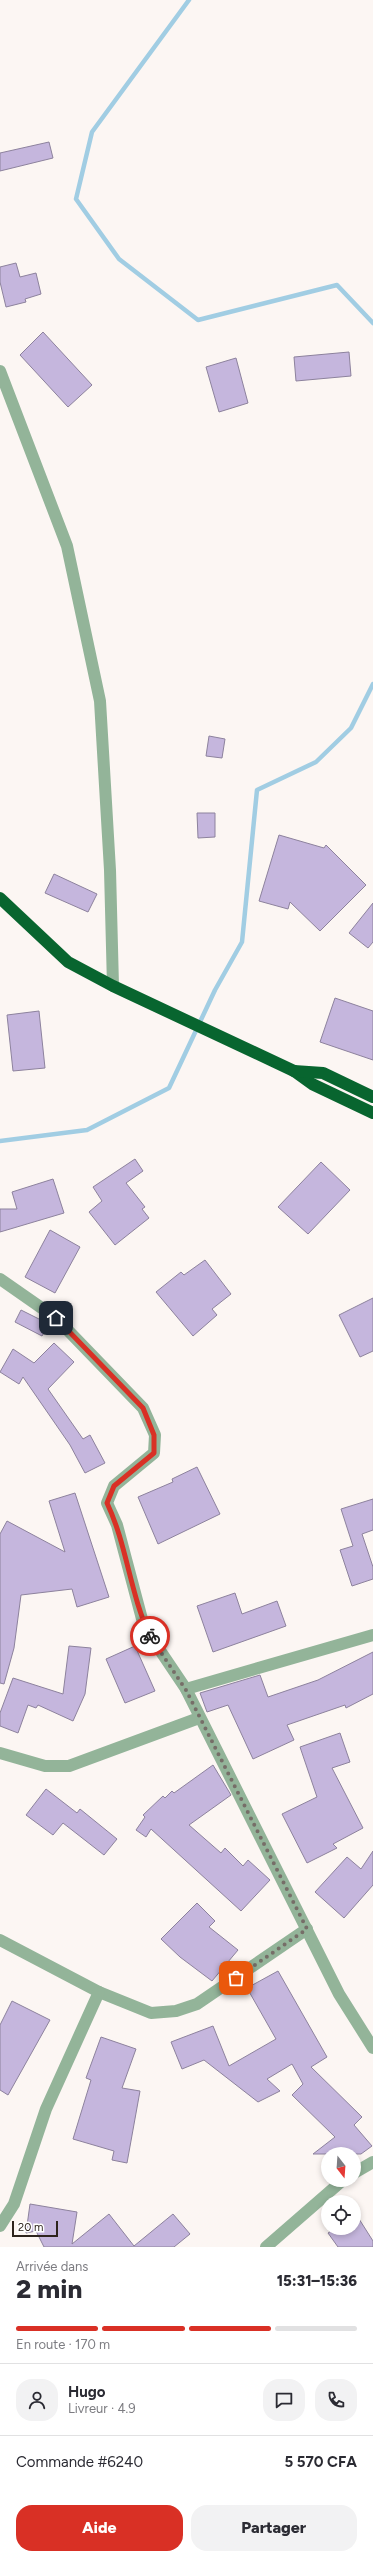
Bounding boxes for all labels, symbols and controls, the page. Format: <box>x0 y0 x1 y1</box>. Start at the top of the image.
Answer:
pin <box>39 1301 73 1335</box>
icon: home <box>45 1307 67 1329</box>
courier <box>130 1616 170 1656</box>
icon: bike <box>139 1625 161 1647</box>
pin <box>219 1961 253 1995</box>
icon: bag <box>225 1967 247 1989</box>
north arrow <box>321 2147 361 2187</box>
map controls <box>321 2147 361 2235</box>
button: locate <box>321 2195 361 2235</box>
scale bar <box>12 2219 58 2238</box>
text: 20 m <box>18 2221 43 2234</box>
text: Arrivée dans <box>16 2259 88 2274</box>
text: 15:31–15:36 <box>277 2272 357 2290</box>
text: 2 min <box>16 2273 82 2305</box>
text: En route · 170 m <box>16 2337 110 2352</box>
button: person <box>16 2379 58 2421</box>
button: chat <box>263 2379 305 2421</box>
button: phone <box>315 2379 357 2421</box>
text: Hugo <box>68 2383 106 2401</box>
text: Livreur · 4.9 <box>68 2401 136 2416</box>
text: Commande #6240 <box>16 2453 143 2471</box>
text: 5 570 CFA <box>284 2453 357 2471</box>
button: Aide <box>16 2505 183 2551</box>
button: Partager <box>191 2505 357 2551</box>

